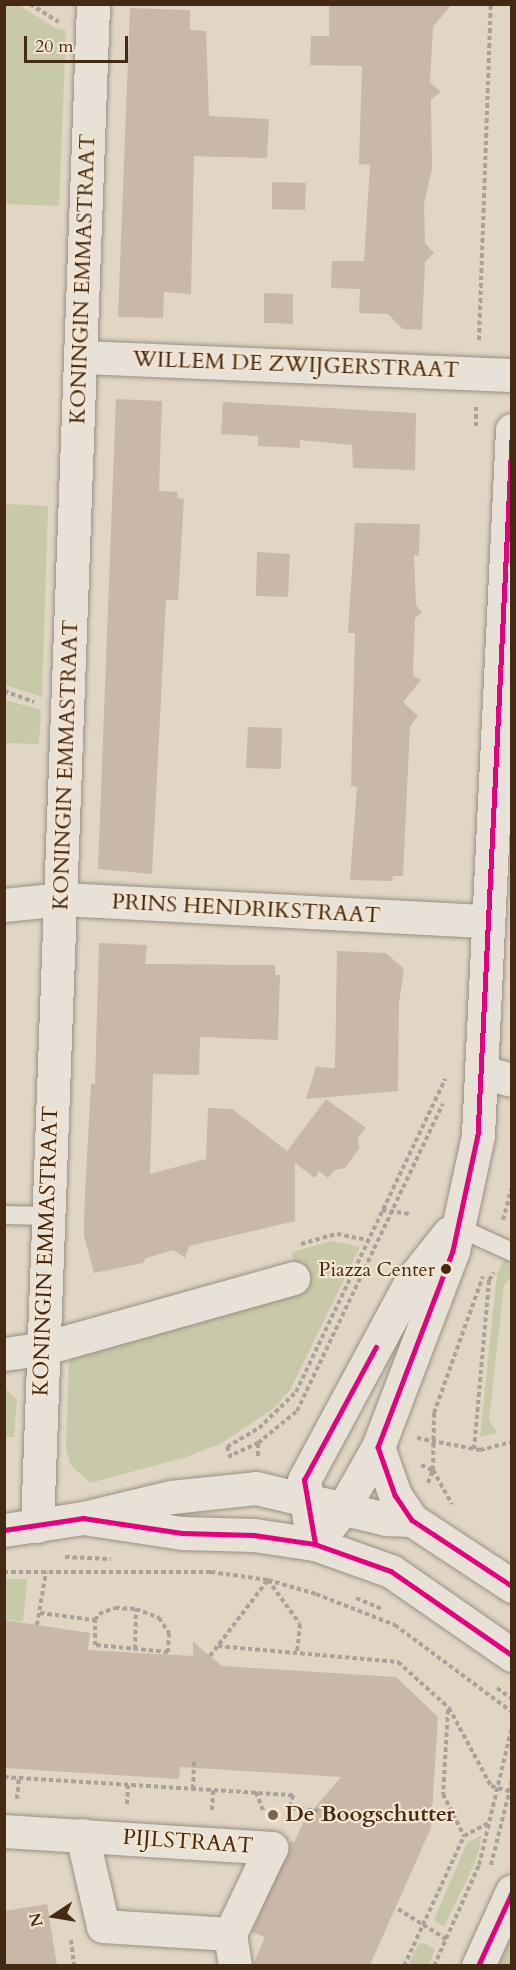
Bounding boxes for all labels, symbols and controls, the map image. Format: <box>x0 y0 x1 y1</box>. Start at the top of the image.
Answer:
scale bar <box>27 24 130 62</box>
text: 20 m <box>35 34 74 59</box>
street label: KONINGIN EMMASTRAAT <box>65 133 101 425</box>
street label: WILLEM DE ZWIJGERSTRAAT <box>132 346 460 384</box>
street label: KONINGIN EMMASTRAAT <box>48 619 84 911</box>
street label: PRINS HENDRIKSTRAAT <box>111 889 381 929</box>
street label: KONINGIN EMMASTRAAT <box>28 1105 64 1397</box>
place label: Piazza Center <box>319 1257 435 1281</box>
marker: Piazza Center <box>440 1263 452 1275</box>
place label: De Boogschutter <box>285 1802 455 1828</box>
marker: De Boogschutter <box>266 1808 280 1822</box>
street label: PIJLSTRAAT <box>122 1824 254 1860</box>
north arrow <box>24 1886 84 1946</box>
text: N <box>24 1911 49 1929</box>

